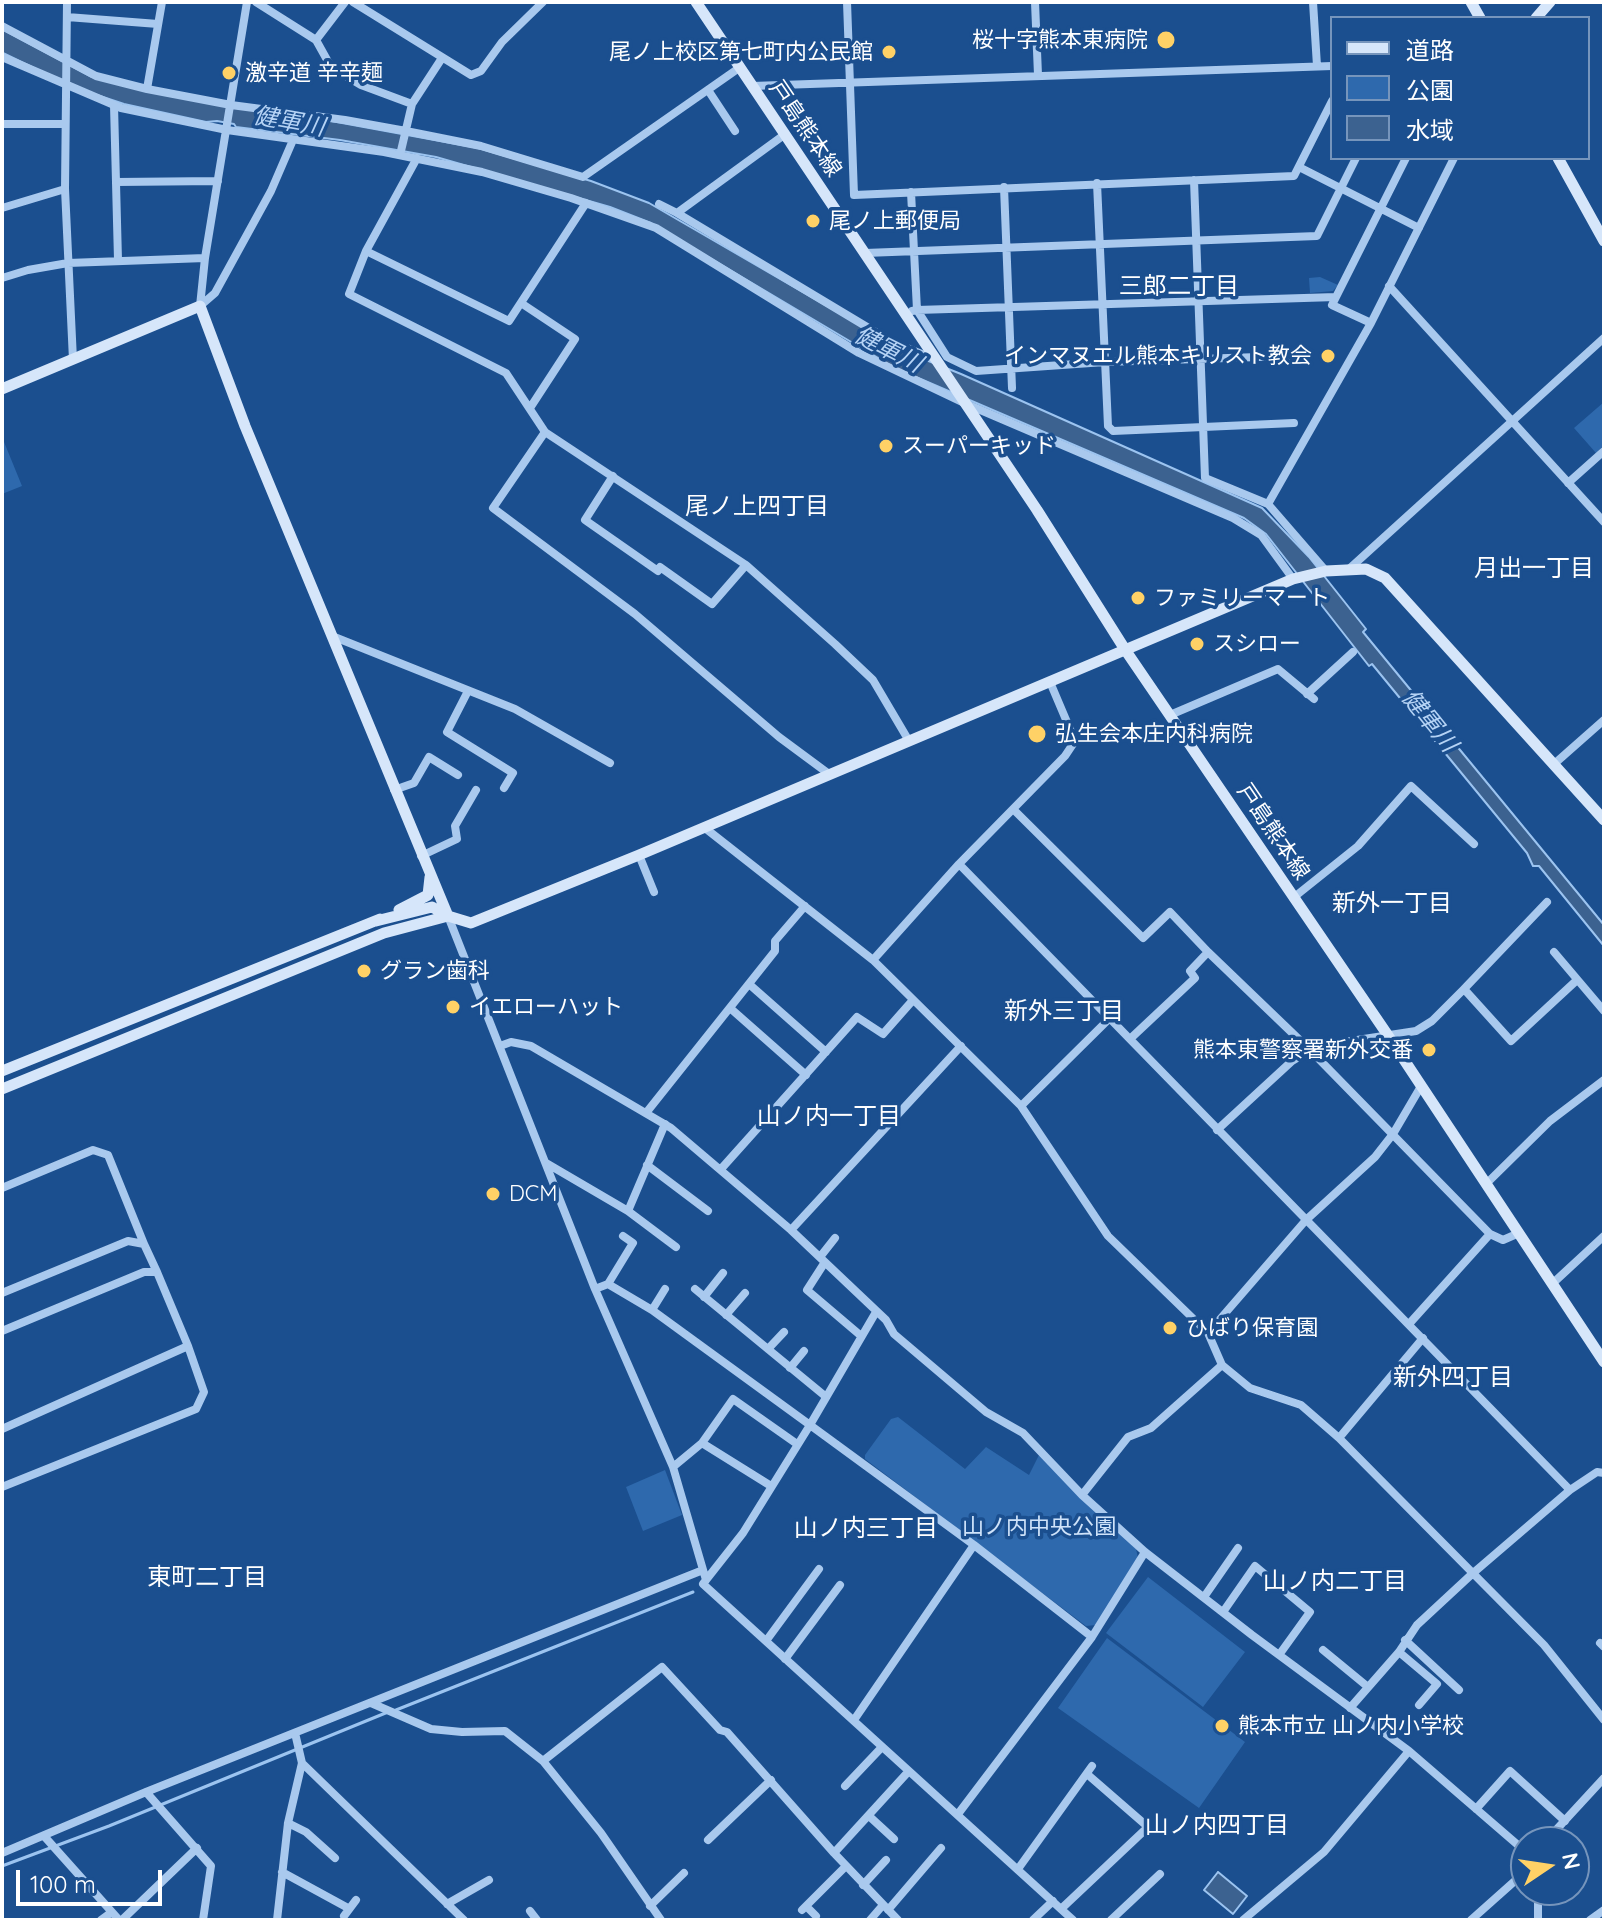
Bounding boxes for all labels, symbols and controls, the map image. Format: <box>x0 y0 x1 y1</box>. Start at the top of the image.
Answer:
legend <box>1330 16 1590 160</box>
place label: 桜十字熊本東病院 <box>972 27 1148 53</box>
marker: 桜十字熊本東病院 <box>1155 29 1177 51</box>
text: 道路 <box>1406 35 1454 65</box>
place label: 尾ノ上校区第七町内公民館 <box>609 39 873 65</box>
marker: 尾ノ上校区第七町内公民館 <box>880 43 898 61</box>
place label: 激辛道 辛辛麺 <box>245 60 383 86</box>
marker: 激辛道 辛辛麺 <box>220 64 238 82</box>
text: 公園 <box>1406 75 1454 105</box>
street label: 戸島熊本線 <box>763 76 847 182</box>
water label: 健軍川 <box>251 102 327 142</box>
text: 水域 <box>1406 115 1454 145</box>
place label: 尾ノ上郵便局 <box>829 208 961 234</box>
marker: 尾ノ上郵便局 <box>804 212 822 230</box>
district label: 三郎二丁目 <box>1119 273 1239 301</box>
water label: 健軍川 <box>849 321 927 379</box>
place label: インマヌエル熊本キリスト教会 <box>1004 343 1312 369</box>
marker: インマヌエル熊本キリスト教会 <box>1319 347 1337 365</box>
place label: スーパーキッド <box>902 433 1056 459</box>
marker: スーパーキッド <box>877 437 895 455</box>
district label: 尾ノ上四丁目 <box>685 493 829 521</box>
district label: 月出一丁目 <box>1474 555 1594 583</box>
place label: ファミリーマート <box>1154 585 1330 611</box>
marker: ファミリーマート <box>1129 589 1147 607</box>
place label: スシロー <box>1213 631 1301 657</box>
marker: スシロー <box>1188 635 1206 653</box>
water label: 健軍川 <box>1395 684 1463 758</box>
place label: 弘生会本庄内科病院 <box>1055 721 1253 747</box>
marker: 弘生会本庄内科病院 <box>1026 723 1048 745</box>
street label: 戸島熊本線 <box>1231 779 1315 885</box>
district label: 新外一丁目 <box>1332 890 1452 918</box>
place label: グラン歯科 <box>380 958 490 984</box>
marker: グラン歯科 <box>355 962 373 980</box>
place label: イエローハット <box>469 994 623 1020</box>
marker: イエローハット <box>444 998 462 1016</box>
district label: 新外三丁目 <box>1004 998 1124 1026</box>
place label: 熊本東警察署新外交番 <box>1193 1037 1413 1063</box>
marker: 熊本東警察署新外交番 <box>1420 1041 1438 1059</box>
district label: 山ノ内一丁目 <box>757 1103 901 1131</box>
place label: DCM <box>509 1181 557 1207</box>
marker: DCM <box>484 1185 502 1203</box>
place label: ひばり保育園 <box>1186 1315 1318 1341</box>
marker: ひばり保育園 <box>1161 1319 1179 1337</box>
district label: 新外四丁目 <box>1393 1364 1513 1392</box>
park label: 山ノ内中央公園 <box>962 1514 1116 1540</box>
district label: 山ノ内三丁目 <box>794 1515 938 1543</box>
district label: 東町二丁目 <box>147 1564 267 1592</box>
district label: 山ノ内二丁目 <box>1263 1568 1407 1596</box>
place label: 熊本市立 山ノ内小学校 <box>1238 1713 1464 1739</box>
marker: 熊本市立 山ノ内小学校 <box>1213 1717 1231 1735</box>
district label: 山ノ内四丁目 <box>1145 1812 1289 1840</box>
north arrow <box>1510 1826 1590 1906</box>
text: N <box>1556 1850 1587 1872</box>
scale bar <box>20 1854 166 1904</box>
text: 100 m <box>30 1869 96 1899</box>

